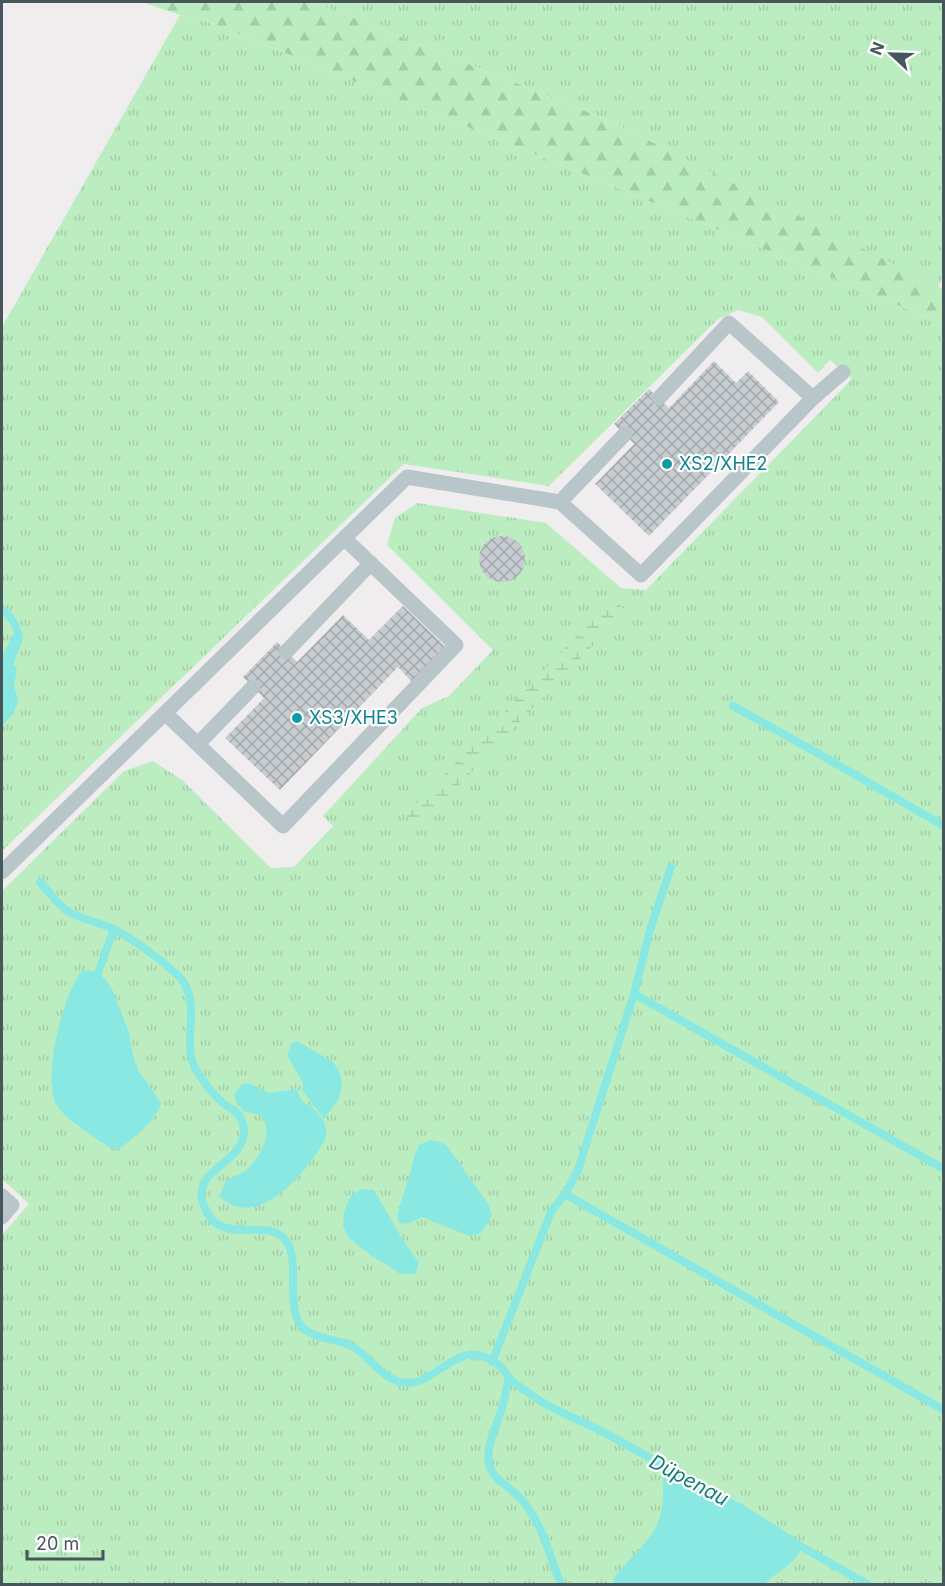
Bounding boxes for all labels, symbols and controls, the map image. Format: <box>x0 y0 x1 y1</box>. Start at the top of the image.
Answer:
north arrow <box>861 24 921 84</box>
text: N <box>866 39 889 58</box>
place label: XS2/XHE2 <box>679 453 768 474</box>
marker: XS2/XHE2 <box>660 457 674 471</box>
place label: XS3/XHE3 <box>309 707 398 728</box>
marker: XS3/XHE3 <box>290 711 304 725</box>
water label: Düpenau <box>645 1449 733 1511</box>
scale bar <box>27 1523 104 1561</box>
text: 20 m <box>36 1533 79 1554</box>

